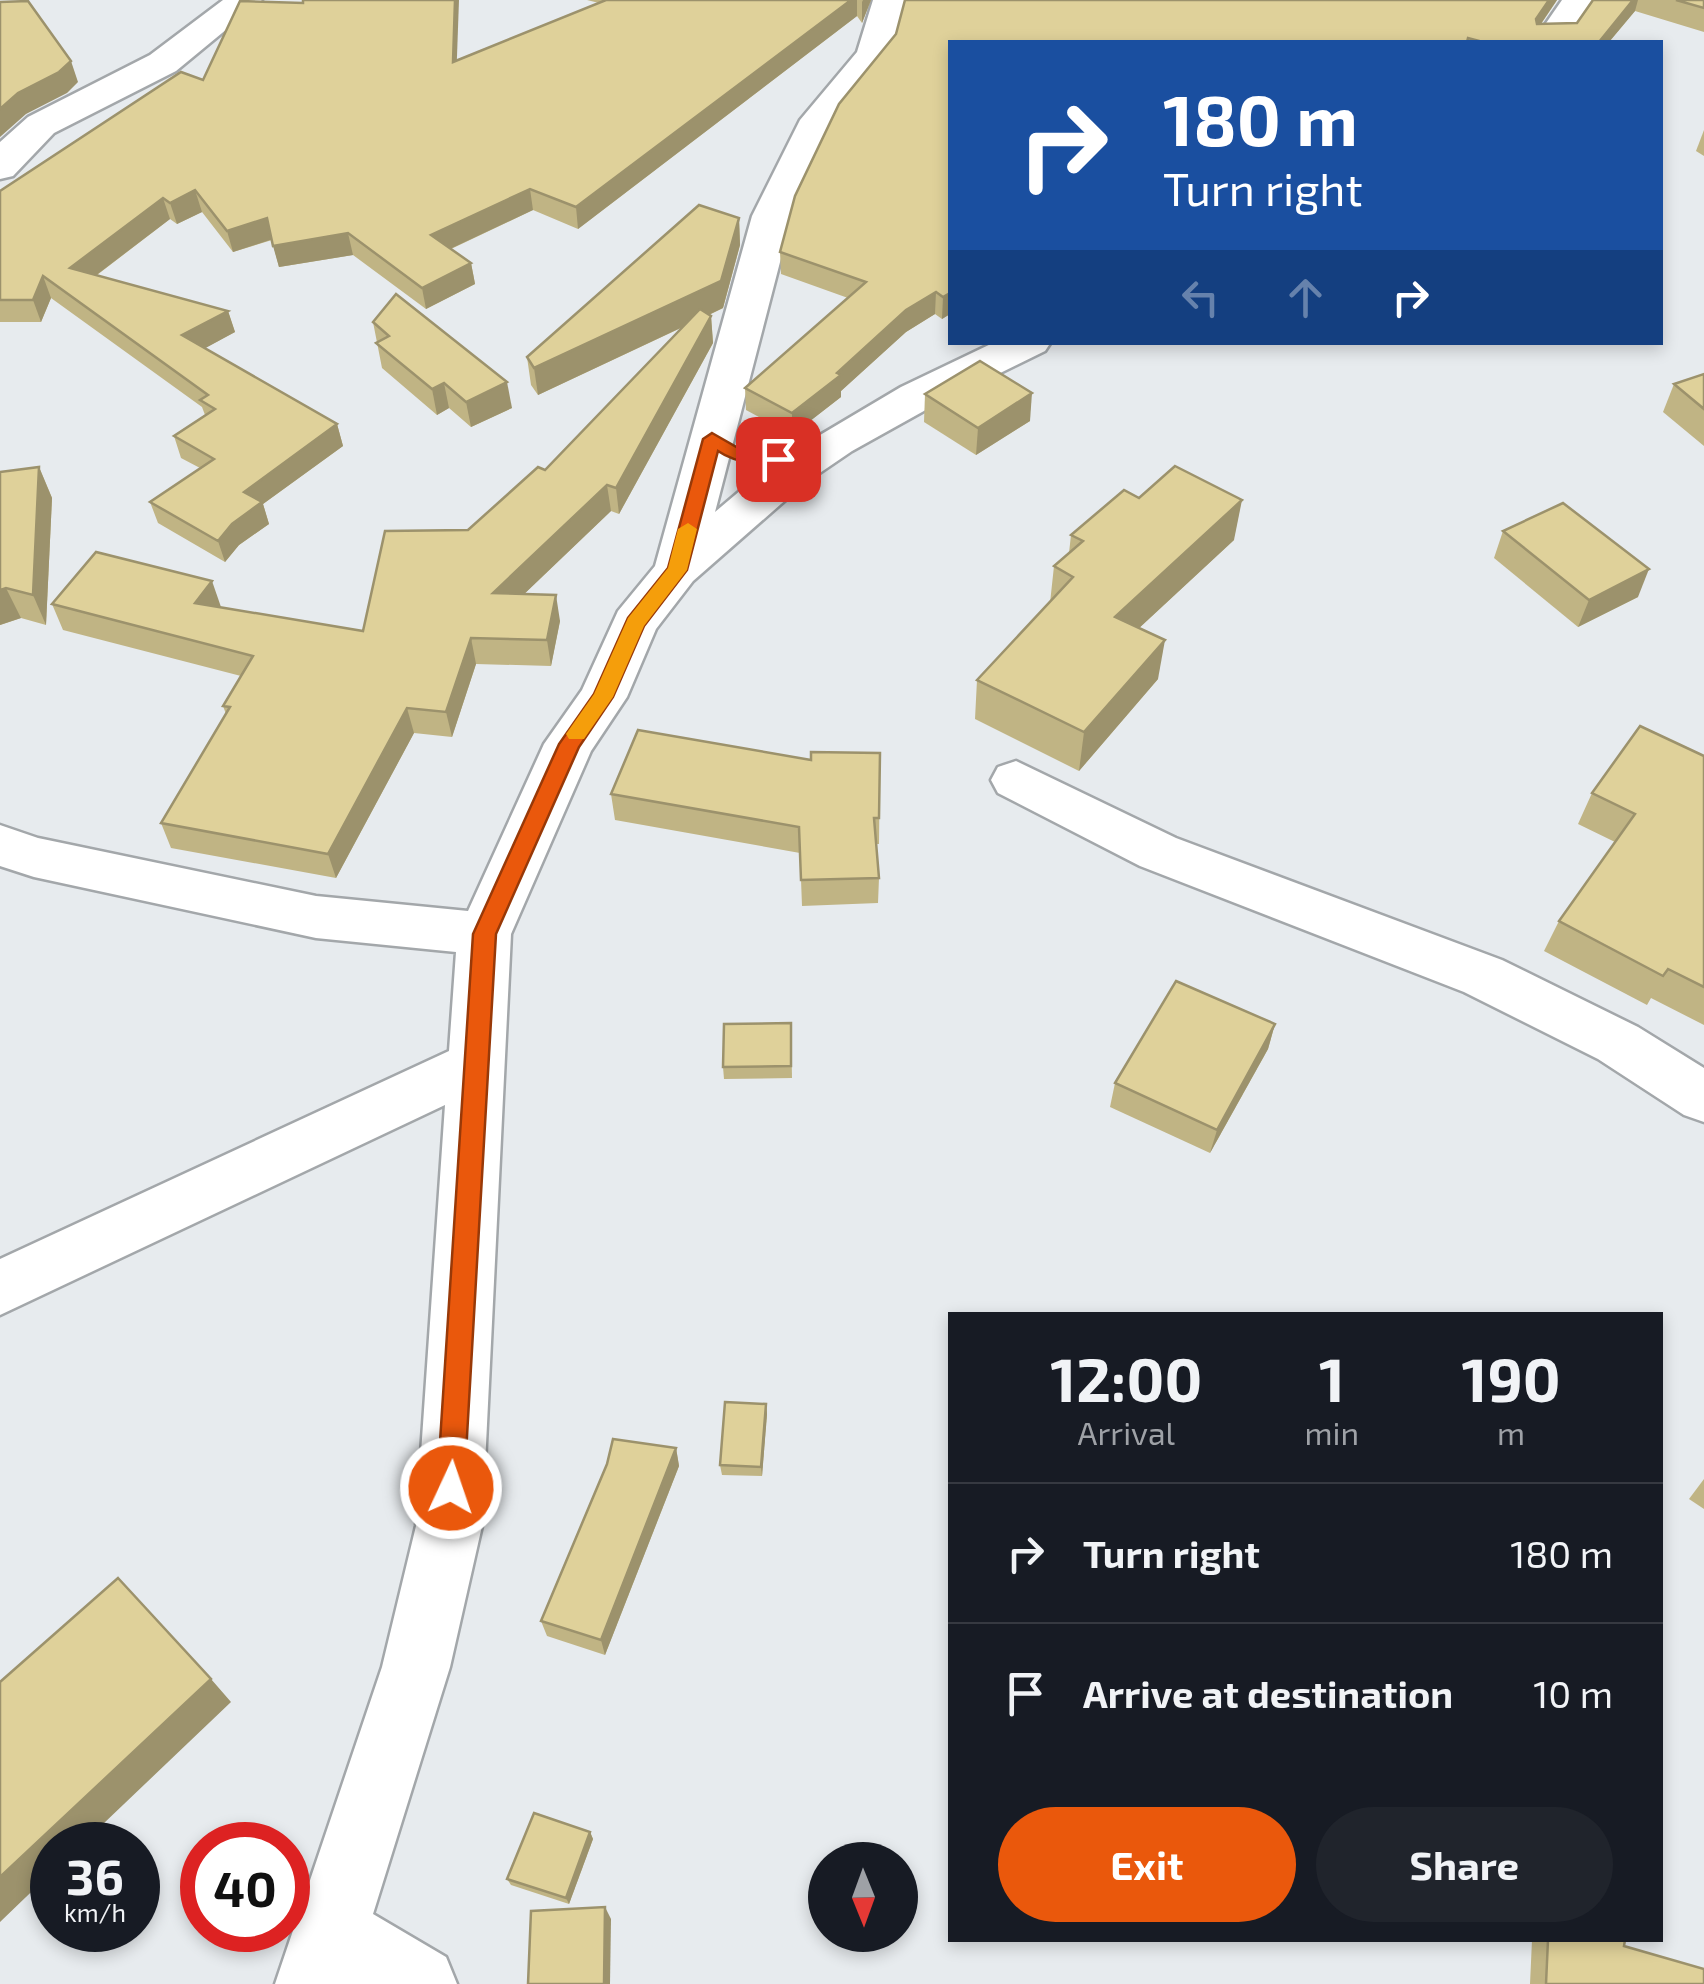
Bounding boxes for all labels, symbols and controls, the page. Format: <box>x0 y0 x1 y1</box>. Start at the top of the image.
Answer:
text: 180 m <box>1163 76 1358 160</box>
icon: right <box>998 80 1128 210</box>
text: Turn right <box>1163 161 1363 215</box>
icon: left <box>1173 270 1228 325</box>
icon: ahead <box>1278 270 1333 325</box>
icon: right <box>1383 270 1438 325</box>
pin <box>736 417 821 502</box>
icon: arrive <box>751 432 806 487</box>
text: 12:00 <box>1050 1342 1202 1414</box>
text: 1 <box>1319 1342 1345 1414</box>
text: 190 <box>1461 1342 1561 1414</box>
text: Arrival <box>1078 1413 1175 1451</box>
text: min <box>1305 1413 1359 1451</box>
text: m <box>1497 1413 1525 1451</box>
position arrow <box>399 1436 503 1540</box>
icon: right <box>998 1526 1053 1581</box>
text: Turn right <box>1083 1530 1260 1576</box>
text: 180 m <box>1510 1530 1613 1576</box>
icon: arrive <box>998 1666 1053 1721</box>
text: Arrive at destination <box>1083 1670 1453 1716</box>
text: 10 m <box>1533 1670 1613 1716</box>
button: Exit <box>998 1807 1296 1922</box>
button: Share <box>1316 1807 1613 1922</box>
speed limit sign: 40 <box>180 1822 310 1952</box>
north arrow <box>808 1842 918 1952</box>
map controls <box>808 1842 918 1952</box>
text: 36 <box>66 1845 124 1905</box>
text: km/h <box>64 1897 126 1927</box>

